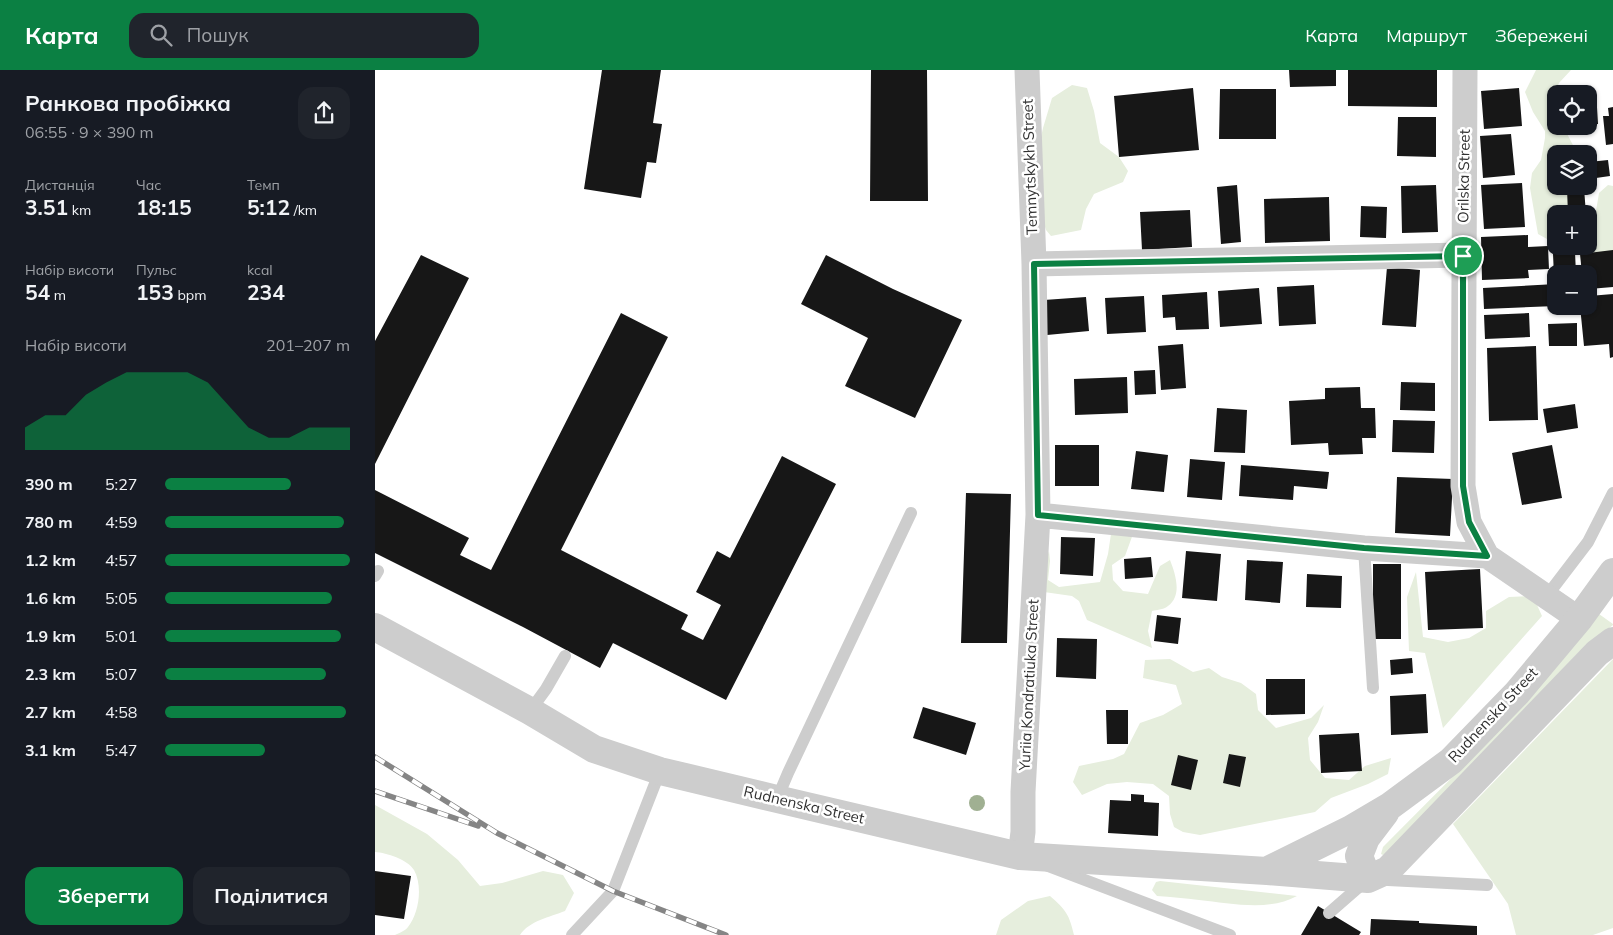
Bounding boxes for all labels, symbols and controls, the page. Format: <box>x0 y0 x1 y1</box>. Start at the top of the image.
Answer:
search box <box>129 13 479 58</box>
text: Карта <box>25 20 99 50</box>
icon: search <box>147 21 175 49</box>
text: Пошук <box>187 23 248 47</box>
text: Карта <box>1305 24 1358 47</box>
text: Маршрут <box>1386 24 1467 47</box>
text: Збережені <box>1495 24 1588 47</box>
map controls <box>1547 85 1597 315</box>
button: locate <box>1547 85 1597 135</box>
button: share <box>298 87 350 139</box>
text: Ранкова пробіжка <box>25 89 231 117</box>
street label: Temnytskykh Street <box>1018 99 1041 235</box>
text: 06:55 · 9 × 390 m <box>25 122 154 142</box>
street label: Orilska Street <box>1453 129 1474 223</box>
button: layers <box>1547 145 1597 195</box>
text: Дистанція <box>25 176 95 194</box>
text: Час <box>136 176 161 194</box>
text: Темп <box>247 176 280 194</box>
text: 3.51 <box>25 194 68 220</box>
text: 18:15 <box>136 194 192 220</box>
text: 5:12 <box>247 194 290 220</box>
text: km <box>68 201 91 219</box>
text: /km <box>290 201 317 219</box>
button: + <box>1547 205 1597 255</box>
pin <box>1442 235 1484 277</box>
icon: arrive <box>1449 242 1477 270</box>
text: Набір висоти <box>25 261 114 279</box>
text: Пульс <box>136 261 177 279</box>
text: kcal <box>247 261 273 279</box>
button: − <box>1547 265 1597 315</box>
text: 54 <box>25 279 50 305</box>
text: 153 <box>136 279 174 305</box>
text: 234 <box>247 279 285 305</box>
text: m <box>50 286 66 304</box>
text: bpm <box>174 286 207 304</box>
text: Набір висоти <box>25 335 127 355</box>
text: 201–207 m <box>266 335 350 355</box>
text: 390 m <box>25 474 73 494</box>
text: 5:27 <box>105 474 137 494</box>
text: 780 m <box>25 512 73 532</box>
text: 4:59 <box>105 512 137 532</box>
text: 1.2 km <box>25 550 76 570</box>
text: 4:57 <box>105 550 137 570</box>
text: 1.6 km <box>25 588 76 608</box>
text: 5:05 <box>105 588 137 608</box>
street label: Yuriia Kondratiuka Street <box>1014 599 1042 772</box>
text: 1.9 km <box>25 626 76 646</box>
text: 5:01 <box>105 626 137 646</box>
street label: Rudnenska Street <box>1444 663 1542 766</box>
text: 2.3 km <box>25 664 76 684</box>
text: 5:07 <box>105 664 137 684</box>
text: 2.7 km <box>25 702 76 722</box>
text: 4:58 <box>105 702 137 722</box>
text: 3.1 km <box>25 740 76 760</box>
text: 5:47 <box>105 740 137 760</box>
street label: Rudnenska Street <box>742 781 866 828</box>
button: Зберегти <box>25 867 183 925</box>
button: Поділитися <box>193 867 350 925</box>

